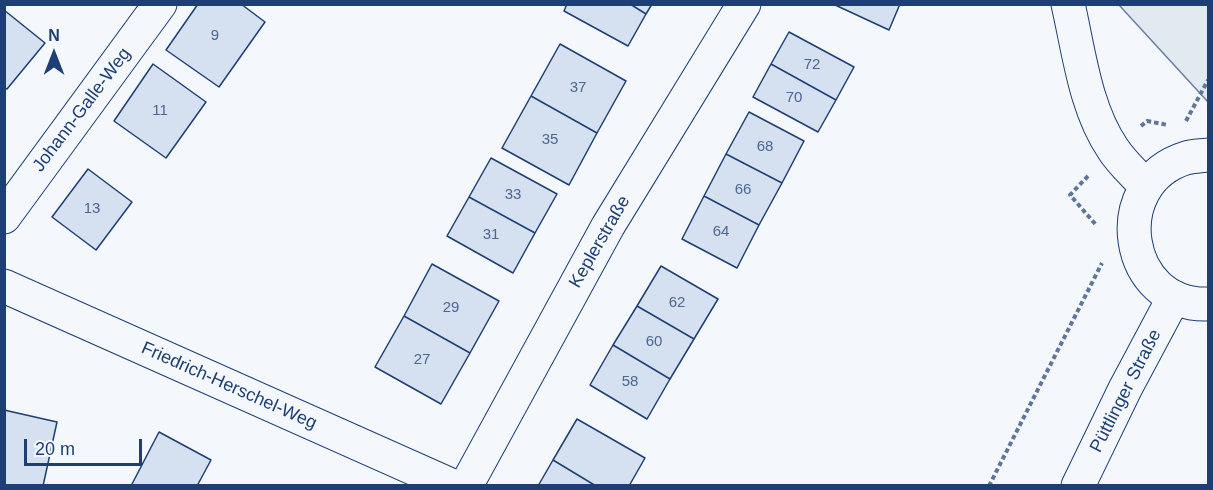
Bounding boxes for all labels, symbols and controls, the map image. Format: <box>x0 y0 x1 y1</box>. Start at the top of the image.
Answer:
north arrow <box>24 24 84 84</box>
text: N <box>48 27 60 44</box>
house number: 9 <box>211 27 219 45</box>
street label: Johann-Galle-Weg <box>28 44 136 176</box>
house number: 72 <box>804 56 820 74</box>
house number: 37 <box>570 79 586 97</box>
house number: 70 <box>786 89 802 107</box>
house number: 11 <box>152 102 168 120</box>
house number: 35 <box>542 131 558 149</box>
house number: 68 <box>757 138 773 156</box>
house number: 66 <box>735 181 751 199</box>
house number: 33 <box>505 186 521 204</box>
street label: Keplerstraße <box>565 192 635 292</box>
house number: 13 <box>84 200 100 218</box>
house number: 64 <box>713 223 729 241</box>
house number: 31 <box>483 226 499 244</box>
house number: 62 <box>669 294 685 312</box>
house number: 29 <box>443 299 459 317</box>
street label: Püttlinger Straße <box>1086 326 1166 456</box>
house number: 60 <box>646 333 662 351</box>
street label: Friedrich-Herschel-Weg <box>138 338 320 434</box>
house number: 27 <box>414 351 430 369</box>
house number: 58 <box>622 373 638 391</box>
scale bar <box>27 427 146 465</box>
text: 20 m <box>35 439 75 459</box>

